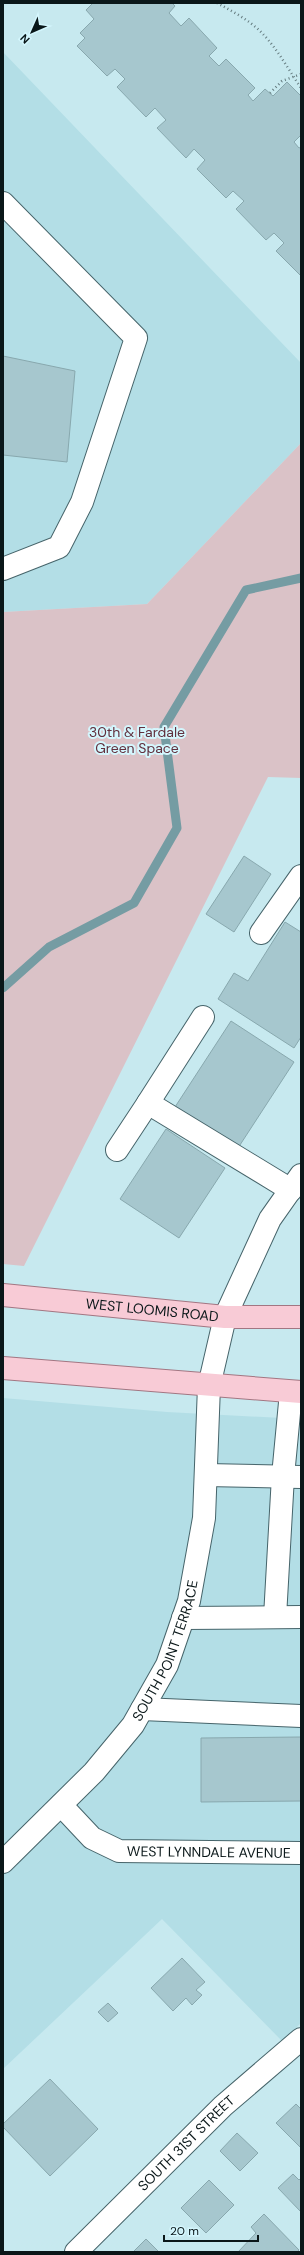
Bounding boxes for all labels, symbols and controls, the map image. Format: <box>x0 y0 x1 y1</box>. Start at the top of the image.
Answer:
north arrow <box>12 12 52 52</box>
text: N <box>17 31 33 47</box>
park label: 30th & Fardale Green Space <box>89 723 185 757</box>
street label: WEST LOOMIS ROAD <box>85 1294 220 1325</box>
street label: SOUTH POINT TERRACE <box>128 1578 202 1724</box>
street label: WEST LYNNDALE AVENUE <box>127 1842 291 1862</box>
street label: SOUTH 31ST STREET <box>134 2091 238 2195</box>
scale bar <box>164 2217 258 2243</box>
text: 20 m <box>170 2223 199 2239</box>

